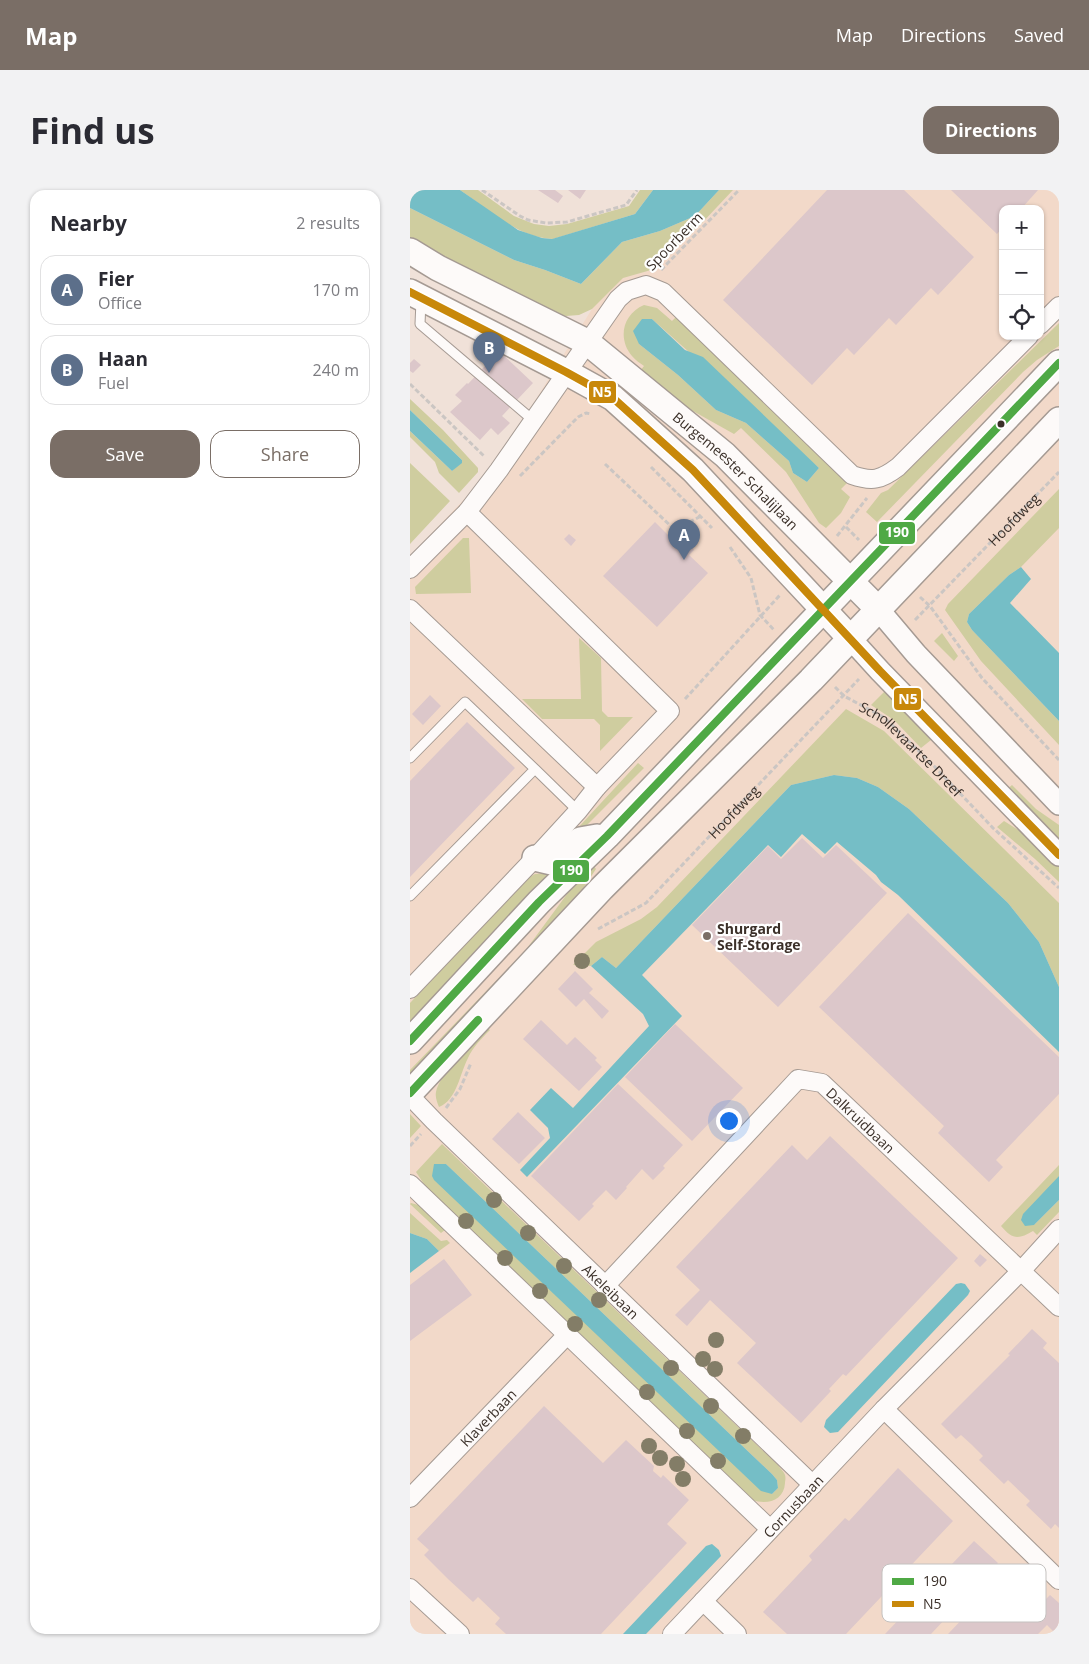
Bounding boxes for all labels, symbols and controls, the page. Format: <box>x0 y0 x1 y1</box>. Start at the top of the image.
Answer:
text: Map <box>25 19 77 52</box>
text: Map <box>836 23 873 47</box>
text: Directions <box>901 23 986 47</box>
text: Saved <box>1014 23 1064 47</box>
button: Directions <box>923 106 1059 154</box>
text: Find us <box>30 107 155 154</box>
map controls <box>999 205 1044 340</box>
button: + <box>999 205 1044 250</box>
street label: Spoorberm <box>641 208 707 274</box>
text: Nearby <box>50 209 127 237</box>
text: 2 results <box>296 212 360 234</box>
button: − <box>999 250 1044 295</box>
text: Fier <box>98 266 134 292</box>
text: A <box>61 279 73 301</box>
text: 170 m <box>313 279 359 301</box>
text: Office <box>98 292 142 314</box>
button: locate <box>999 295 1044 340</box>
pin: B <box>473 332 505 373</box>
text: Haan <box>98 346 148 372</box>
text: B <box>62 359 72 381</box>
text: 240 m <box>313 359 359 381</box>
text: Fuel <box>98 372 129 394</box>
line badge: N5 <box>588 380 617 404</box>
text: N5 <box>592 382 612 401</box>
street label: Burgemeester Schalijlaan <box>669 407 803 534</box>
unlabelled marker <box>996 419 1006 429</box>
button: Save <box>50 430 200 478</box>
button: Share <box>210 430 360 478</box>
street label: Hoofdweg <box>983 488 1044 550</box>
pin: A <box>668 519 700 560</box>
line badge: 190 <box>878 521 916 545</box>
text: 190 <box>885 522 909 541</box>
line badge: N5 <box>893 687 922 711</box>
text: N5 <box>898 689 918 708</box>
street label: Schollevaartse Dreef <box>856 697 968 801</box>
street label: Hoofdweg <box>703 780 763 842</box>
line badge: 190 <box>552 859 590 883</box>
text: 190 <box>559 860 583 879</box>
place label: Shurgard Self-Storage <box>717 919 801 954</box>
marker: Shurgard Self-Storage <box>701 930 713 942</box>
street label: Dalkruidbaan <box>822 1083 900 1157</box>
your location <box>716 1108 742 1134</box>
street label: Akeleibaan <box>578 1259 643 1323</box>
street label: Klaverbaan <box>455 1384 520 1450</box>
street label: Cornusbaan <box>758 1470 827 1541</box>
legend <box>882 1564 1046 1622</box>
text: 190 <box>923 1571 947 1590</box>
text: N5 <box>923 1594 942 1613</box>

